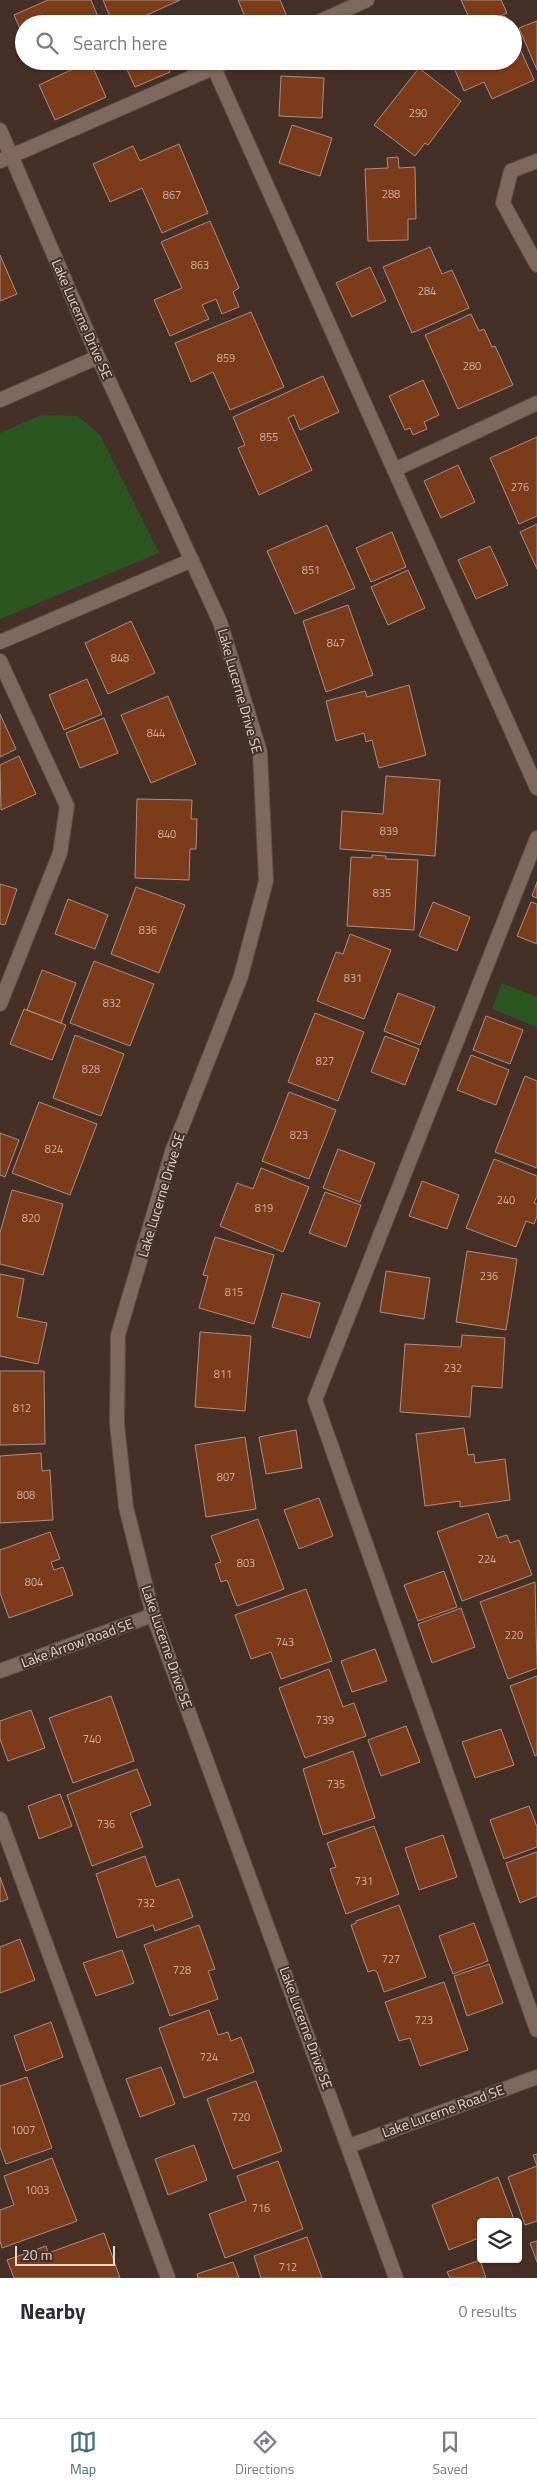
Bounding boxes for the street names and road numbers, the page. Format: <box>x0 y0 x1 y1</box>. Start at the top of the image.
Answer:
street label: Lake Lucerne Drive SE <box>47 256 118 382</box>
street label: Lake Lucerne Drive SE <box>213 626 268 756</box>
street label: Lake Lucerne Drive SE <box>132 1130 190 1260</box>
street label: Lake Lucerne Drive SE <box>137 1582 198 1712</box>
street label: Lake Arrow Road SE <box>18 1612 136 1673</box>
street label: Lake Lucerne Drive SE <box>275 1964 339 2092</box>
street label: Lake Lucerne Road SE <box>379 2079 507 2142</box>

